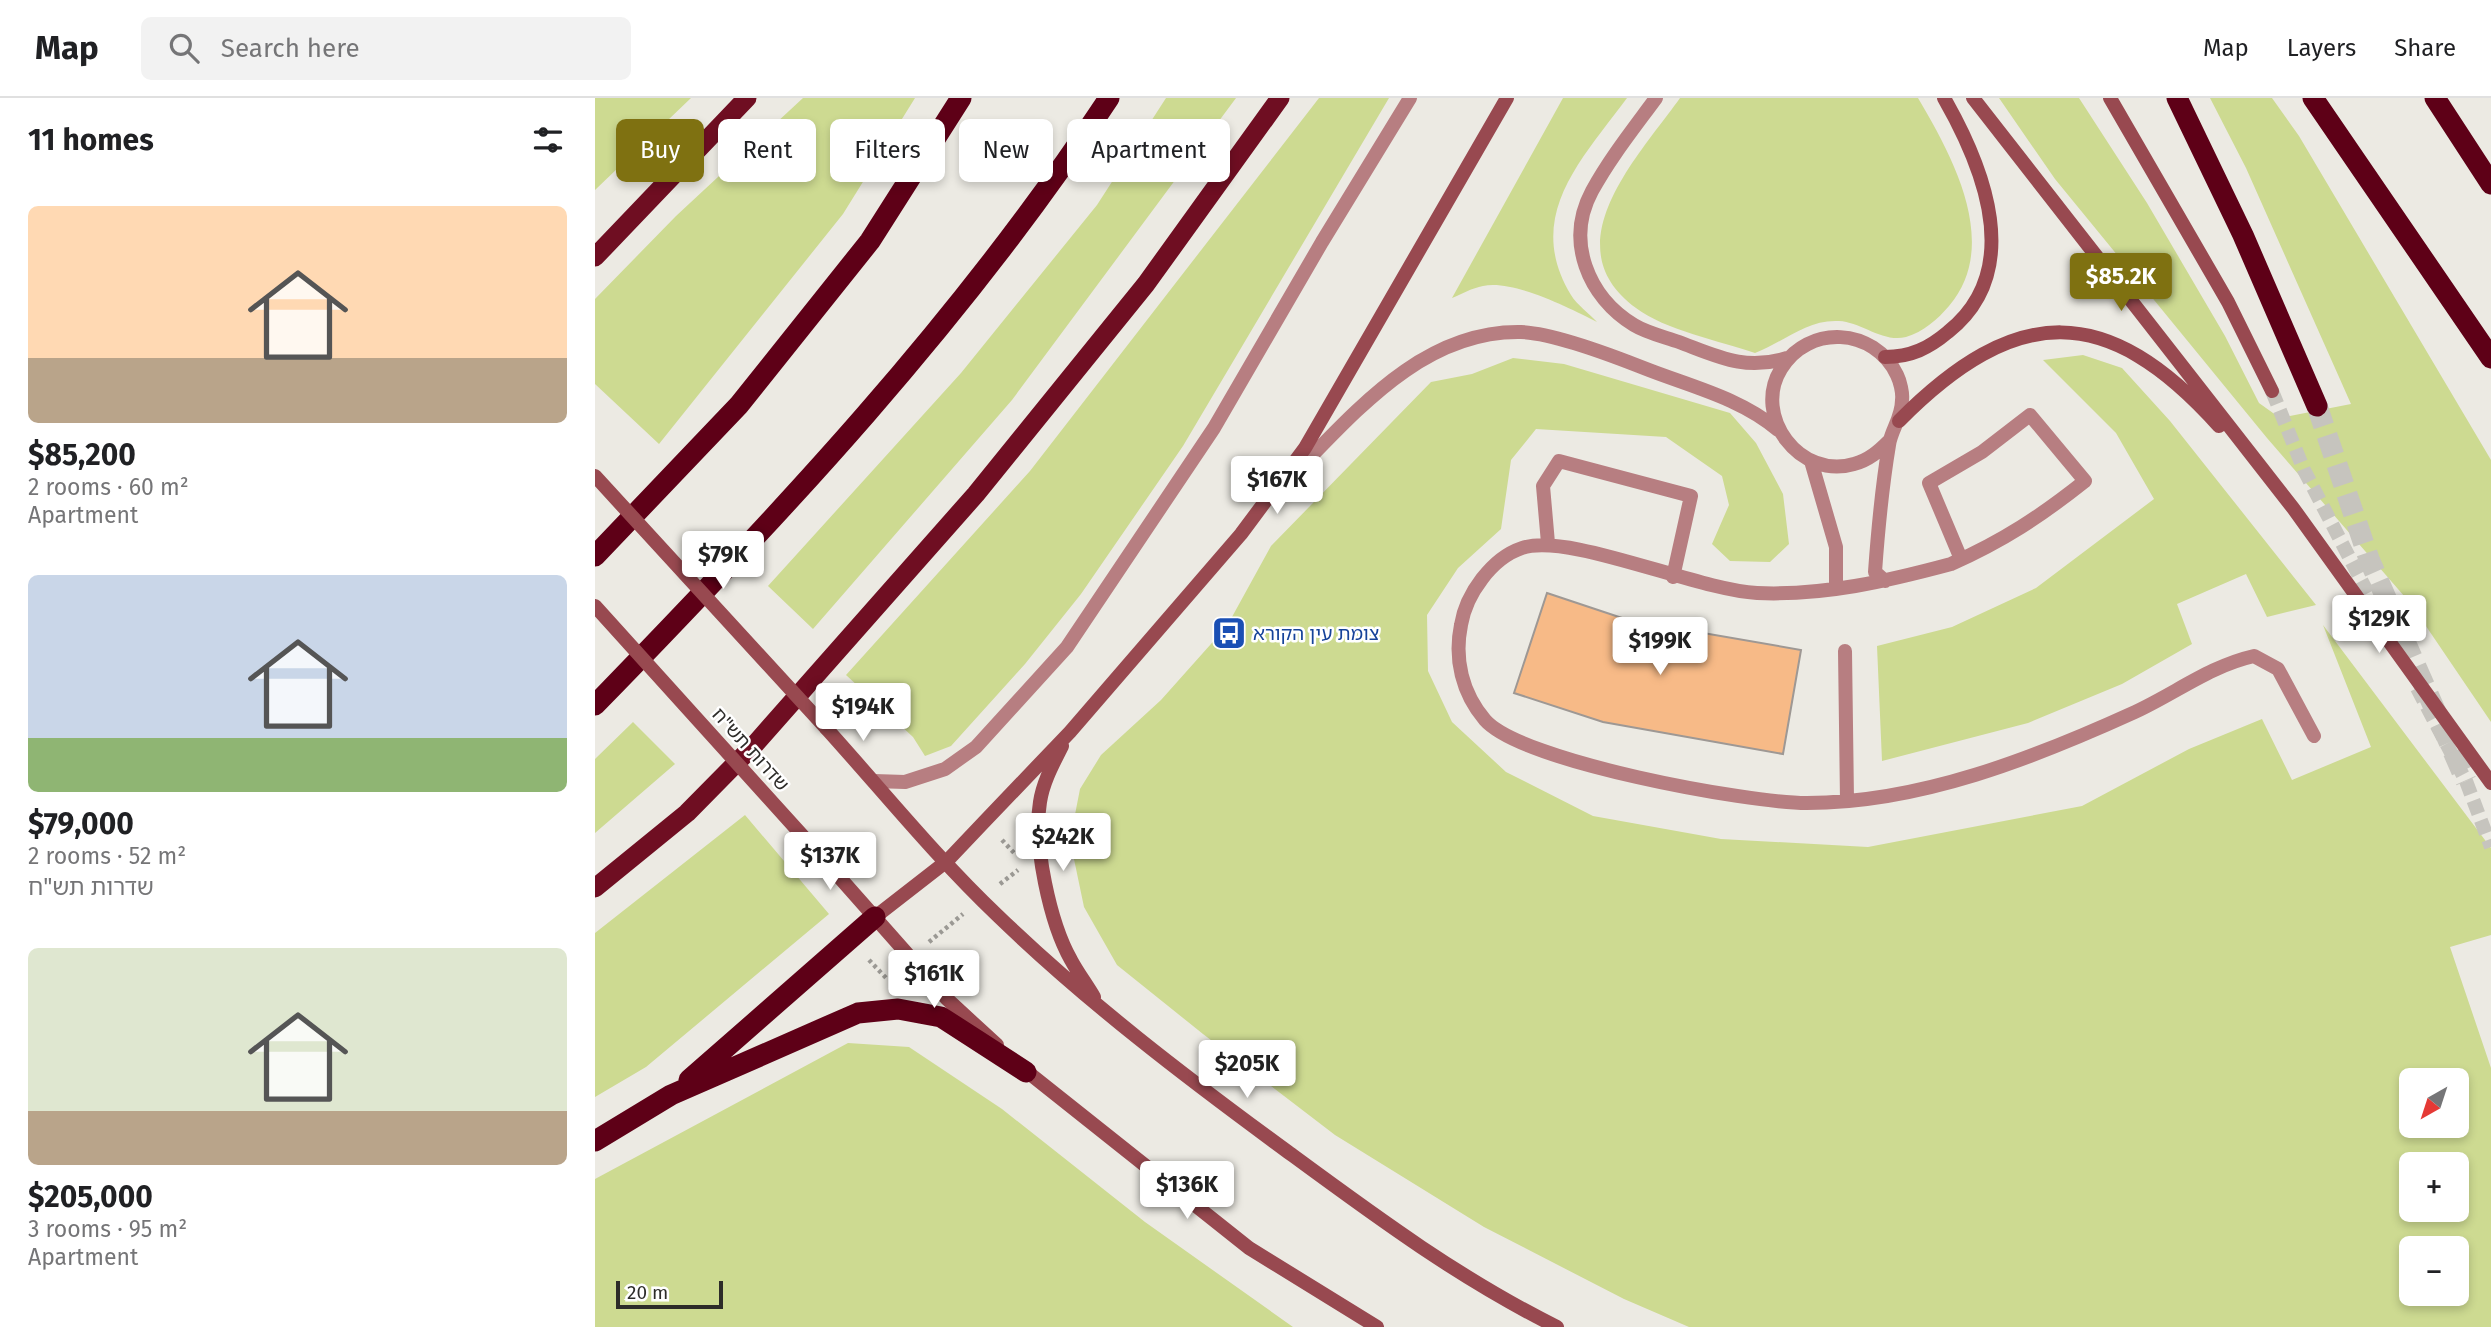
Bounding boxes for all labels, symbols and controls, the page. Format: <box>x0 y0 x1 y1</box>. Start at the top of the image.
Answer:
search box <box>141 17 631 80</box>
text: Map <box>35 28 99 68</box>
icon: search <box>165 29 203 67</box>
text: Search here <box>221 33 360 64</box>
text: Map <box>2203 34 2249 62</box>
text: Layers <box>2287 34 2356 62</box>
text: Share <box>2394 34 2456 62</box>
chip: Buy <box>616 119 704 182</box>
chip: Rent <box>718 119 816 182</box>
chip: Filters <box>830 119 945 182</box>
chip: New <box>959 119 1053 182</box>
chip: Apartment <box>1067 119 1230 182</box>
icon: filters <box>529 121 567 159</box>
text: 11 homes <box>28 122 154 158</box>
icon: home <box>235 252 361 378</box>
pin: $85.2K <box>2064 254 2178 313</box>
text: $85.2K <box>2086 262 2156 290</box>
text: $85,200 <box>28 437 136 473</box>
pin: $167K <box>1228 456 1326 516</box>
text: $167K <box>1247 465 1307 493</box>
text: 2 rooms · 60 m² <box>28 473 189 501</box>
text: Apartment <box>28 501 138 529</box>
pin: $79K <box>682 532 764 591</box>
text: $79K <box>698 540 748 568</box>
pin: $129K <box>2330 596 2428 655</box>
text: $129K <box>2348 604 2410 632</box>
bus stop icon: צומת עין הקורא <box>1210 614 1248 652</box>
pin: $199K <box>1611 618 1709 677</box>
icon: home <box>235 621 361 747</box>
place label: צומת עין הקורא <box>1253 622 1379 645</box>
text: $199K <box>1629 626 1691 654</box>
pin: $194K <box>814 684 912 743</box>
text: $194K <box>832 692 894 720</box>
street label: שדרות תש"ח <box>707 703 794 796</box>
text: $79,000 <box>28 806 134 842</box>
pin: $242K <box>1014 814 1112 873</box>
text: $242K <box>1032 822 1094 850</box>
pin: $137K <box>781 832 879 892</box>
text: $137K <box>800 841 860 869</box>
text: 2 rooms · 52 m² <box>28 842 186 870</box>
text: שדרות תש"ח <box>28 873 154 901</box>
pin: $161K <box>885 950 983 1010</box>
text: $161K <box>904 959 964 987</box>
icon: home <box>235 994 361 1120</box>
pin: $205K <box>1198 1040 1296 1100</box>
text: $205K <box>1215 1049 1279 1077</box>
north arrow <box>2399 1068 2469 1138</box>
map controls <box>2399 1068 2469 1306</box>
button: + <box>2399 1152 2469 1222</box>
pin: $136K <box>1138 1162 1236 1221</box>
text: $136K <box>1156 1170 1218 1198</box>
text: $205,000 <box>28 1179 153 1215</box>
text: 3 rooms · 95 m² <box>28 1215 187 1243</box>
button: − <box>2399 1236 2469 1306</box>
text: Apartment <box>28 1243 138 1271</box>
scale bar <box>616 1278 723 1310</box>
text: 20 m <box>627 1281 668 1304</box>

